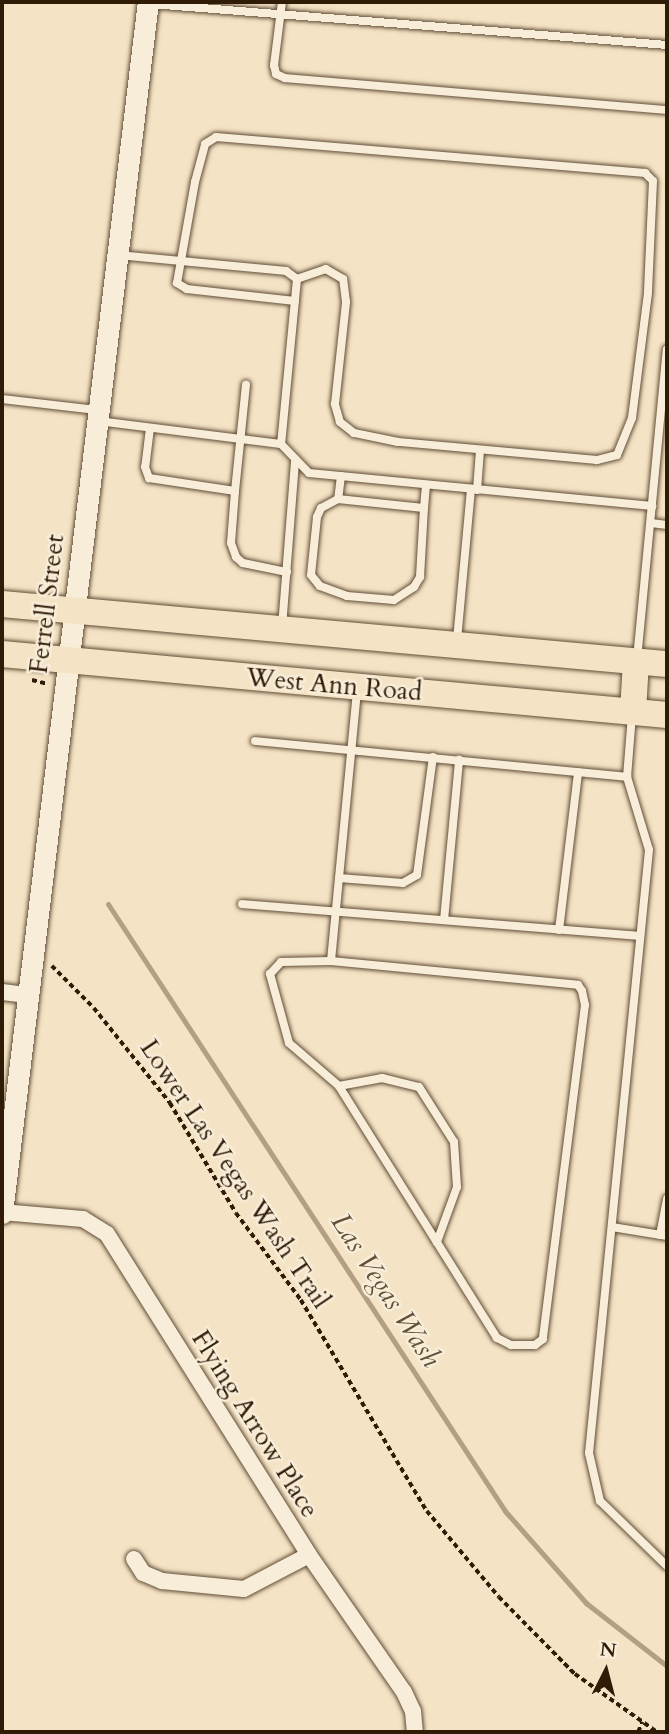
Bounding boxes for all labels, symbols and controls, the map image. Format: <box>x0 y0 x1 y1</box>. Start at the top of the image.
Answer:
street label: Ferrell Street <box>23 533 71 675</box>
street label: West Ann Road <box>245 662 423 708</box>
street label: Lower Las Vegas Wash Trail <box>133 1034 337 1314</box>
water label: Las Vegas Wash <box>324 1207 448 1373</box>
street label: Flying Arrow Place <box>185 1325 325 1523</box>
north arrow <box>571 1636 641 1706</box>
text: N <box>599 1636 618 1664</box>

